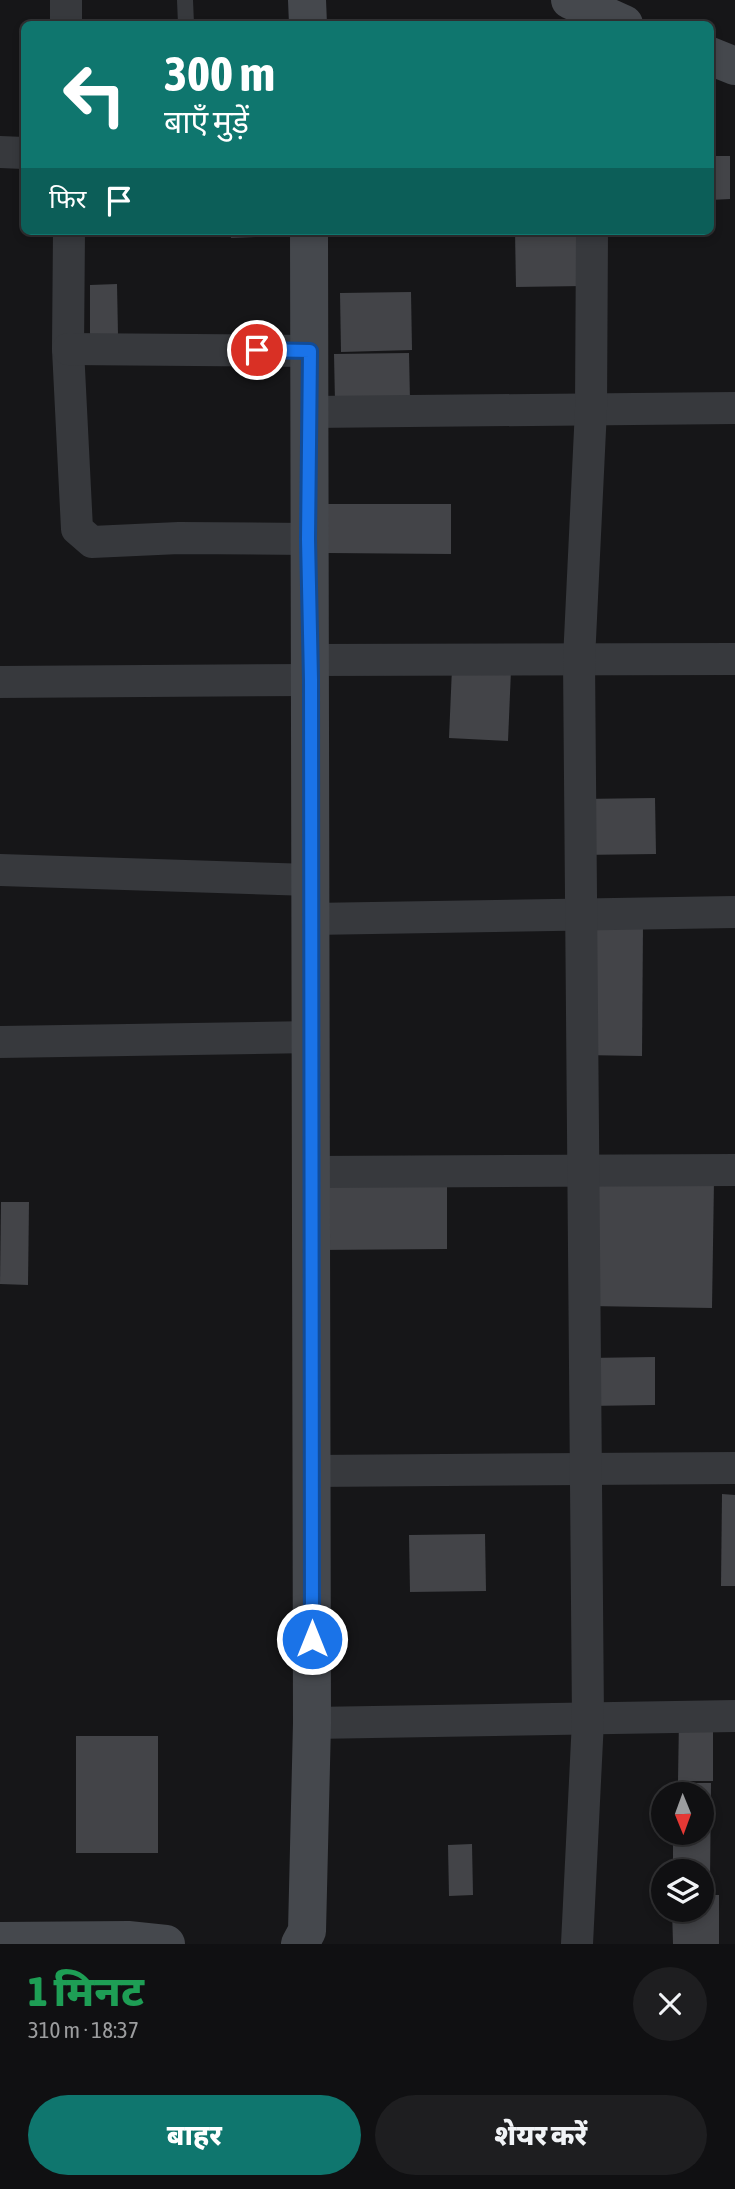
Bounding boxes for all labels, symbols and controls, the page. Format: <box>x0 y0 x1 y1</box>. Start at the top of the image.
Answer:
text: 300 m <box>164 45 275 101</box>
icon: left <box>49 49 140 140</box>
text: बाएँ मुड़ें <box>164 103 249 140</box>
icon: arrive <box>100 182 138 220</box>
text: फिर <box>49 184 86 214</box>
pin <box>227 320 287 380</box>
icon: arrive <box>238 331 276 369</box>
position arrow <box>275 1602 349 1676</box>
north arrow <box>651 1782 714 1844</box>
map controls <box>651 1782 714 1922</box>
button: layers <box>651 1859 714 1922</box>
text: 1 मिनट <box>28 1967 144 2015</box>
button: close <box>633 1967 707 2041</box>
text: 310 m · 18:37 <box>28 2017 139 2043</box>
button: बाहर <box>28 2095 361 2175</box>
button: शेयर करें <box>375 2095 707 2175</box>

